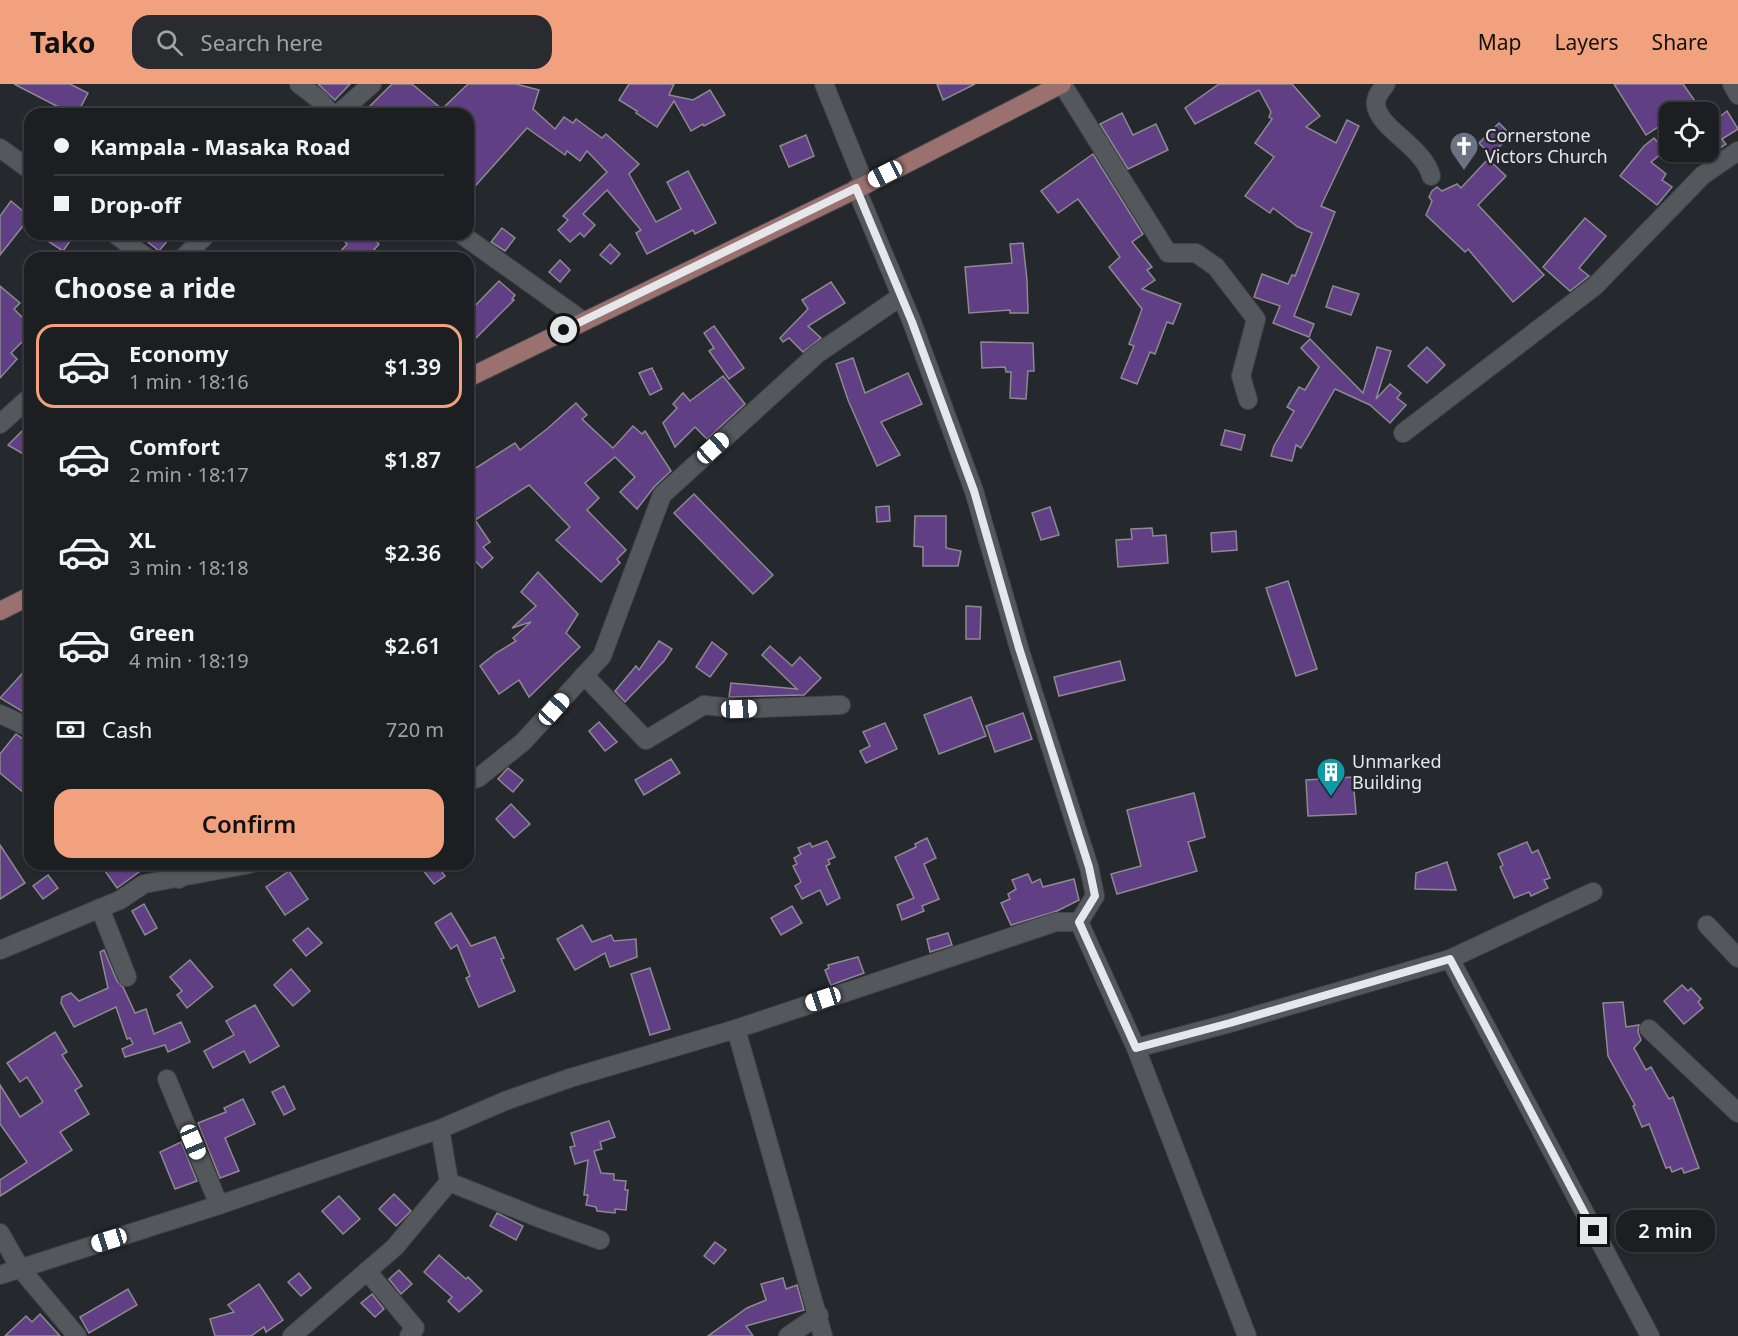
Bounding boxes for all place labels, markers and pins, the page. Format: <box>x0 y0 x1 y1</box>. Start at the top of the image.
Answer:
place label: Cornerstone Victors Church <box>1485 123 1608 168</box>
church icon: Cornerstone Victors Church <box>1448 130 1480 172</box>
place label: Unmarked Building <box>1352 749 1441 794</box>
building icon: Unmarked Building <box>1315 756 1347 798</box>

